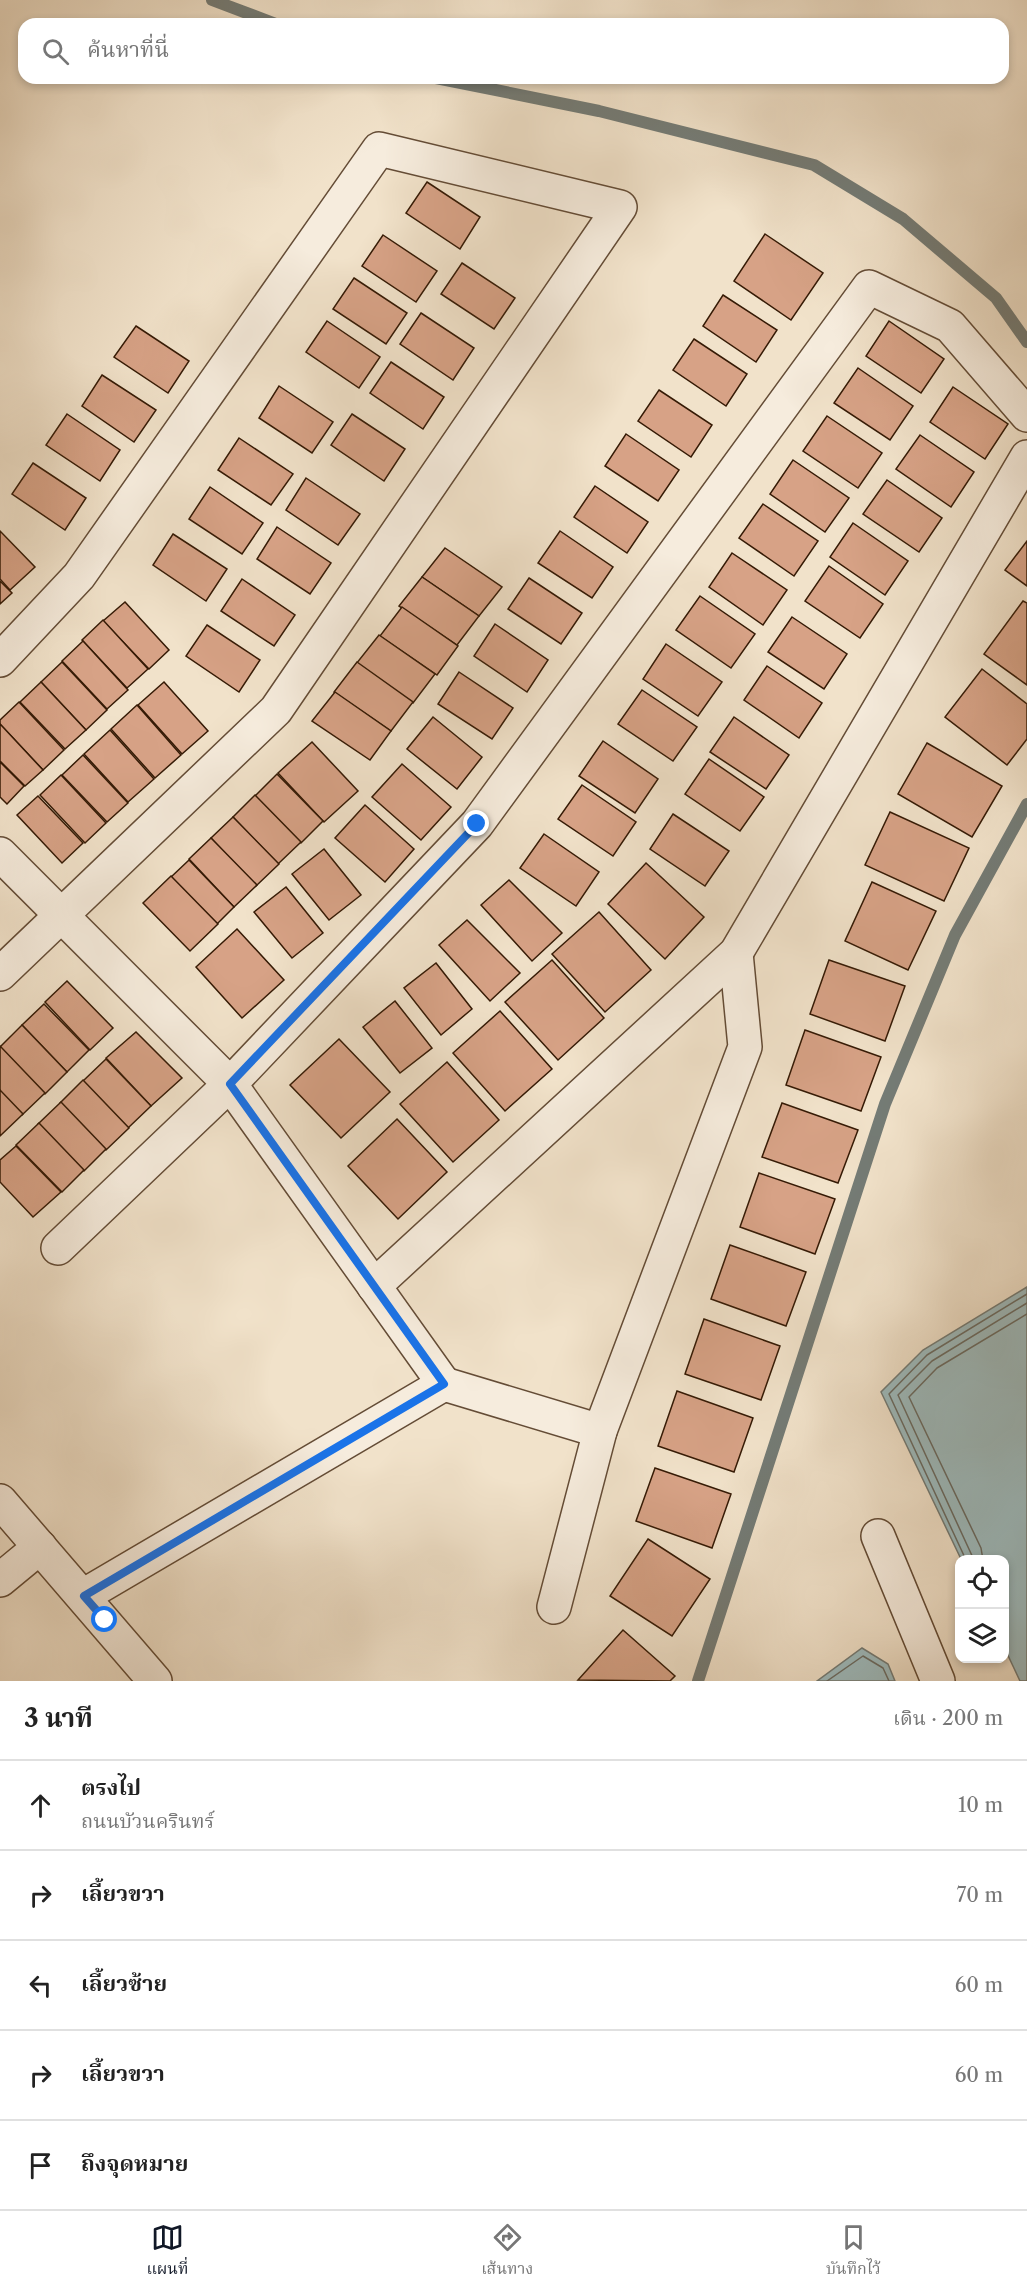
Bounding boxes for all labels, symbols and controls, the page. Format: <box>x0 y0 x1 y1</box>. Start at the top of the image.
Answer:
search box <box>18 18 1009 84</box>
icon: search <box>39 35 72 68</box>
text: ค้นหาที่นี่ <box>87 36 169 63</box>
route end <box>463 810 489 836</box>
map controls <box>955 1555 1009 1663</box>
button: locate <box>955 1555 1009 1609</box>
route start <box>91 1606 117 1632</box>
button: layers <box>955 1609 1009 1663</box>
text: 3 นาที <box>24 1702 93 1734</box>
text: เดิน · 200 m <box>893 1706 1003 1730</box>
text: ตรงไป <box>81 1774 141 1801</box>
icon: ahead <box>24 1789 57 1822</box>
text: 10 m <box>958 1793 1003 1817</box>
text: ถนนบัวนครินทร์ <box>81 1809 214 1833</box>
icon: right <box>24 1879 57 1912</box>
text: เลี้ยวขวา <box>81 1880 165 1907</box>
text: 70 m <box>957 1883 1003 1907</box>
icon: left <box>24 1969 57 2002</box>
text: เลี้ยวซ้าย <box>81 1970 167 1997</box>
text: 60 m <box>955 1973 1003 1997</box>
icon: right <box>24 2059 57 2092</box>
text: เลี้ยวขวา <box>81 2060 165 2087</box>
text: 60 m <box>955 2063 1003 2087</box>
icon: arrive <box>24 2149 57 2182</box>
text: ถึงจุดหมาย <box>81 2150 188 2177</box>
tab: แผนที่ <box>146 2221 188 2283</box>
tab: เส้นทาง <box>481 2221 533 2283</box>
tab: บันทึกไว้ <box>826 2221 881 2283</box>

